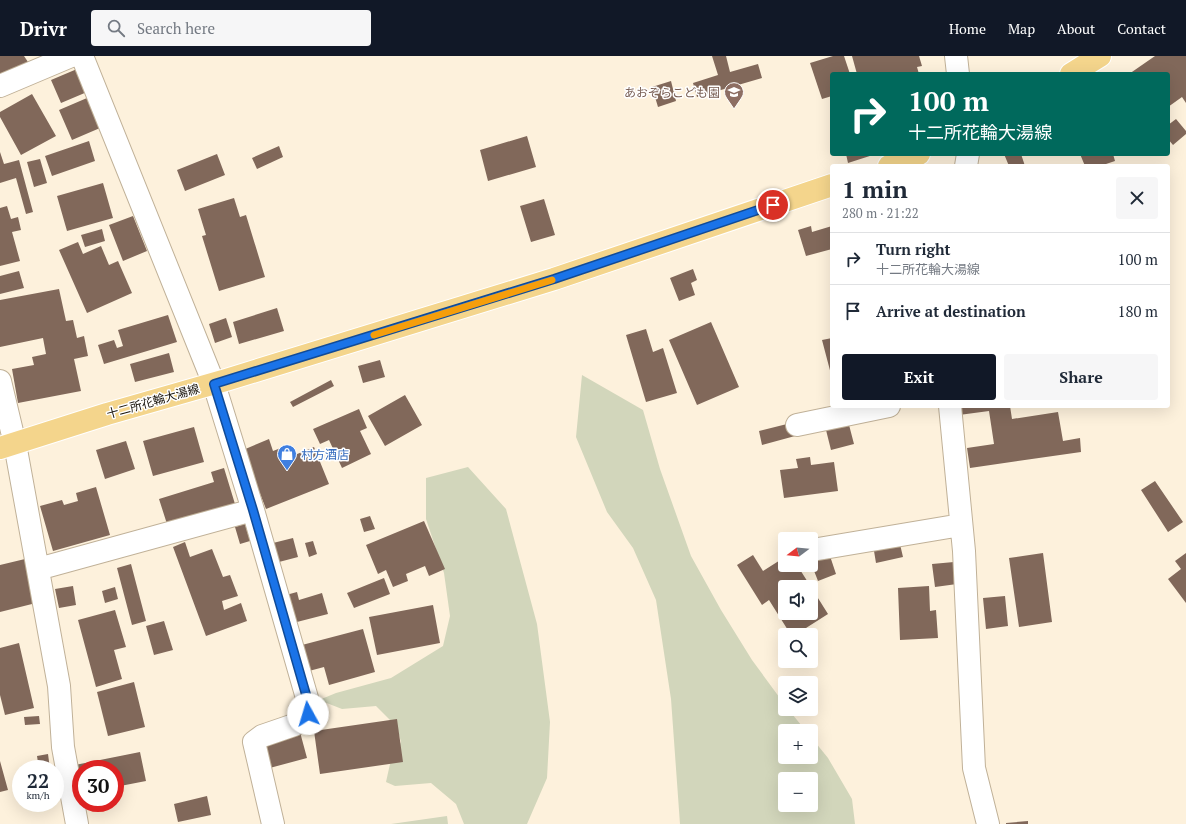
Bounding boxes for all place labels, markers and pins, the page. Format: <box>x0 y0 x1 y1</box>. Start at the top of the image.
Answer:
school or university icon: あおぞらこども園 <box>723 81 745 109</box>
place label: あおぞらこども園 <box>624 85 720 100</box>
pin <box>756 188 790 222</box>
shop icon: 村方酒店 <box>276 443 298 471</box>
place label: 村方酒店 <box>301 447 349 462</box>

